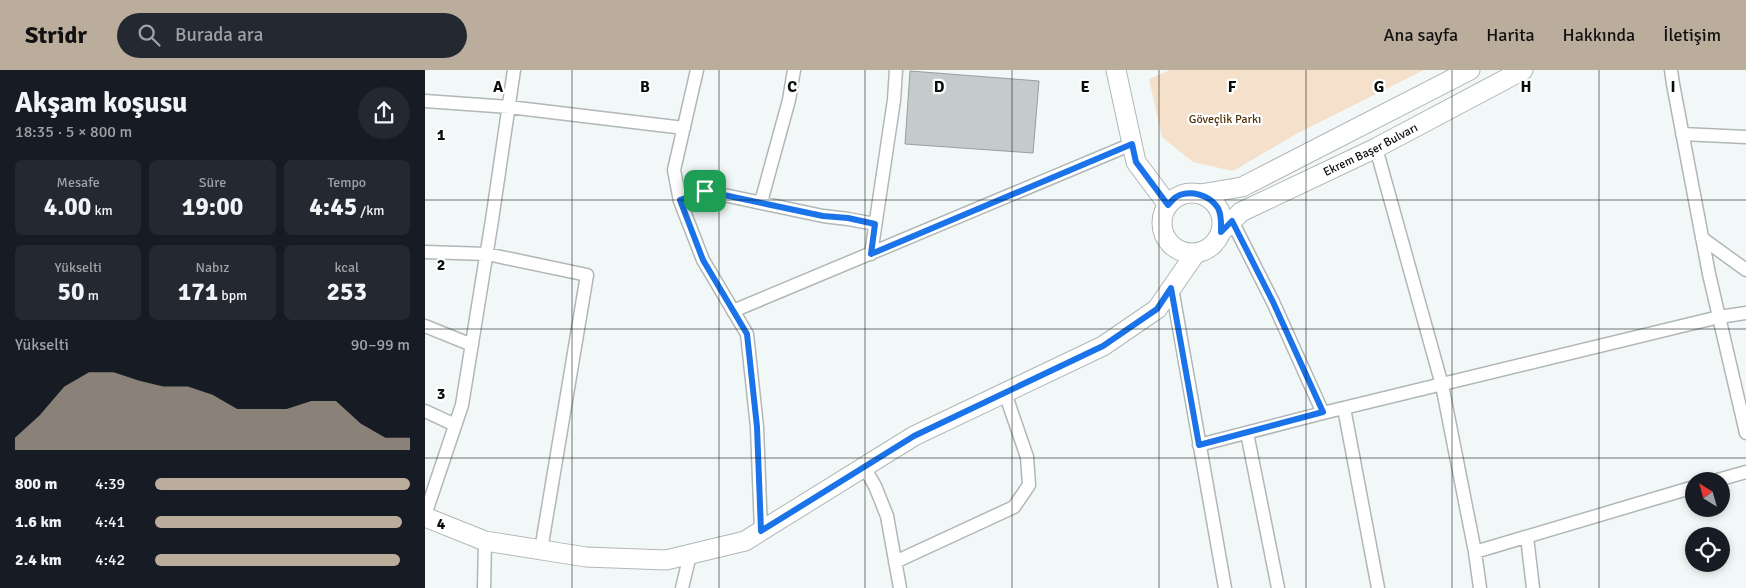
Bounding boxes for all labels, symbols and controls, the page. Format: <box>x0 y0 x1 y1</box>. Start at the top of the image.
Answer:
search box <box>117 13 467 58</box>
text: Stridr <box>25 20 87 50</box>
icon: search <box>135 21 163 49</box>
text: Burada ara <box>175 23 263 47</box>
text: Ana sayfa <box>1384 24 1458 46</box>
text: Harita <box>1486 24 1535 46</box>
text: Hakkında <box>1563 24 1635 46</box>
text: İletişim <box>1663 24 1721 46</box>
text: A <box>493 77 504 97</box>
text: B <box>640 77 650 97</box>
text: C <box>787 77 797 97</box>
text: D <box>934 77 945 97</box>
text: E <box>1080 77 1090 97</box>
text: F <box>1228 77 1237 97</box>
text: G <box>1374 77 1384 97</box>
text: H <box>1521 77 1531 97</box>
text: I <box>1670 77 1676 97</box>
text: Akşam koşusu <box>15 86 187 120</box>
button: share <box>358 87 410 139</box>
park label: Göveçlik Parkı <box>1189 112 1261 127</box>
street label: Ekrem Başer Bulvarı <box>1321 120 1420 179</box>
text: 18:35 · 5 × 800 m <box>15 122 132 142</box>
text: 1 <box>437 125 446 145</box>
pin <box>684 170 726 212</box>
text: Mesafe <box>57 174 100 191</box>
text: Süre <box>199 174 226 191</box>
text: Tempo <box>328 174 366 191</box>
icon: arrive <box>691 177 719 205</box>
text: 4.00 <box>44 191 91 222</box>
text: 19:00 <box>182 191 243 222</box>
text: 4:45 <box>309 191 357 222</box>
text: km <box>91 202 113 219</box>
text: /km <box>357 202 384 219</box>
text: 2 <box>437 255 445 275</box>
text: Yükselti <box>55 259 102 276</box>
text: Nabız <box>195 259 230 276</box>
text: kcal <box>335 259 359 276</box>
text: 50 <box>58 276 85 307</box>
text: 171 <box>178 276 218 307</box>
text: 253 <box>327 276 367 307</box>
text: m <box>85 287 99 304</box>
text: bpm <box>218 287 247 304</box>
text: Yükselti <box>15 335 69 355</box>
text: 90–99 m <box>351 335 410 355</box>
text: 3 <box>437 384 445 404</box>
north arrow <box>1685 472 1730 518</box>
map controls <box>1685 472 1730 572</box>
text: 800 m <box>15 474 57 494</box>
text: 4:39 <box>95 474 125 494</box>
text: 1.6 km <box>15 512 62 532</box>
text: 4:41 <box>95 512 125 532</box>
text: 4 <box>437 514 446 534</box>
button: locate <box>1685 527 1730 572</box>
text: 2.4 km <box>15 550 62 570</box>
text: 4:42 <box>95 550 125 570</box>

